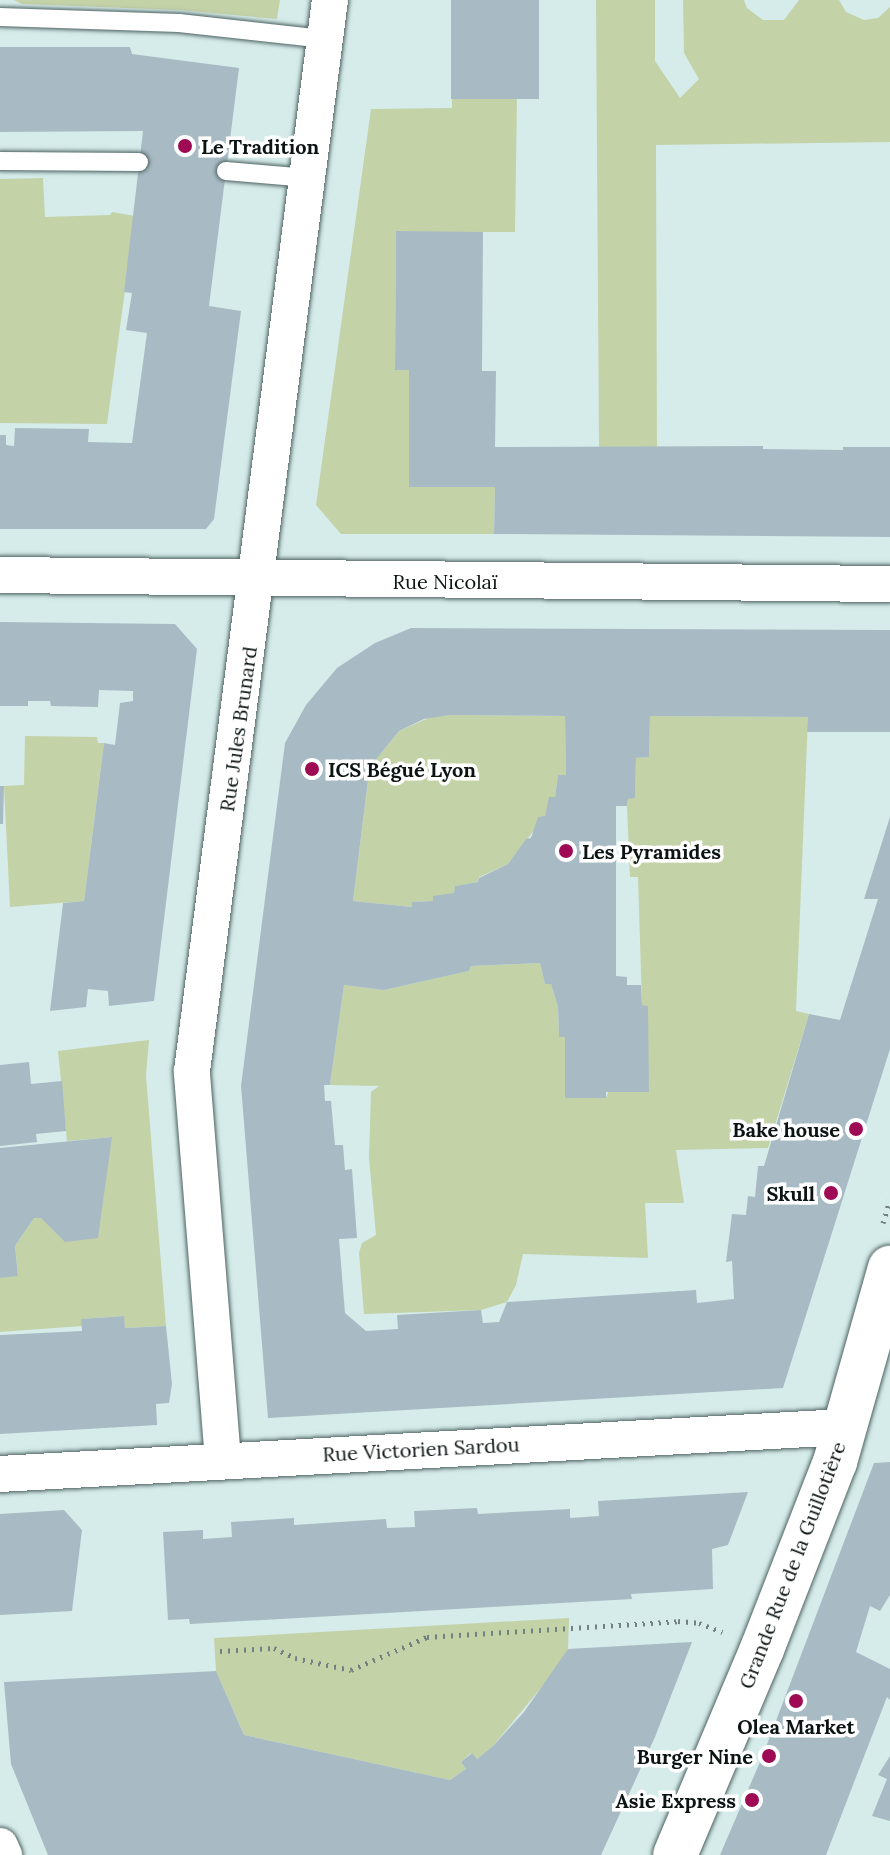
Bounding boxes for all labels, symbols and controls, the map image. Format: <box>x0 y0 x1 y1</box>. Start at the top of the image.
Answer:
place label: Le Tradition <box>201 134 319 158</box>
marker: Le Tradition <box>176 137 194 155</box>
street label: Rue Nicolaï <box>392 569 498 593</box>
street label: Rue Jules Brunard <box>215 645 261 813</box>
place label: ICS Bégué Lyon <box>328 757 476 781</box>
marker: ICS Bégué Lyon <box>303 760 321 778</box>
place label: Les Pyramides <box>582 839 721 863</box>
marker: Les Pyramides <box>557 842 575 860</box>
place label: Bake house <box>732 1117 840 1141</box>
marker: Bake house <box>847 1120 865 1138</box>
place label: Skull <box>766 1181 815 1205</box>
marker: Skull <box>822 1184 840 1202</box>
street label: Rue Victorien Sardou <box>322 1432 520 1466</box>
street label: Grande Rue de la Guillotière <box>734 1438 850 1692</box>
marker: Olea Market <box>787 1692 805 1710</box>
place label: Olea Market <box>737 1714 855 1738</box>
place label: Burger Nine <box>636 1744 753 1768</box>
marker: Burger Nine <box>760 1747 778 1765</box>
place label: Asie Express <box>615 1788 736 1812</box>
marker: Asie Express <box>743 1791 761 1809</box>

